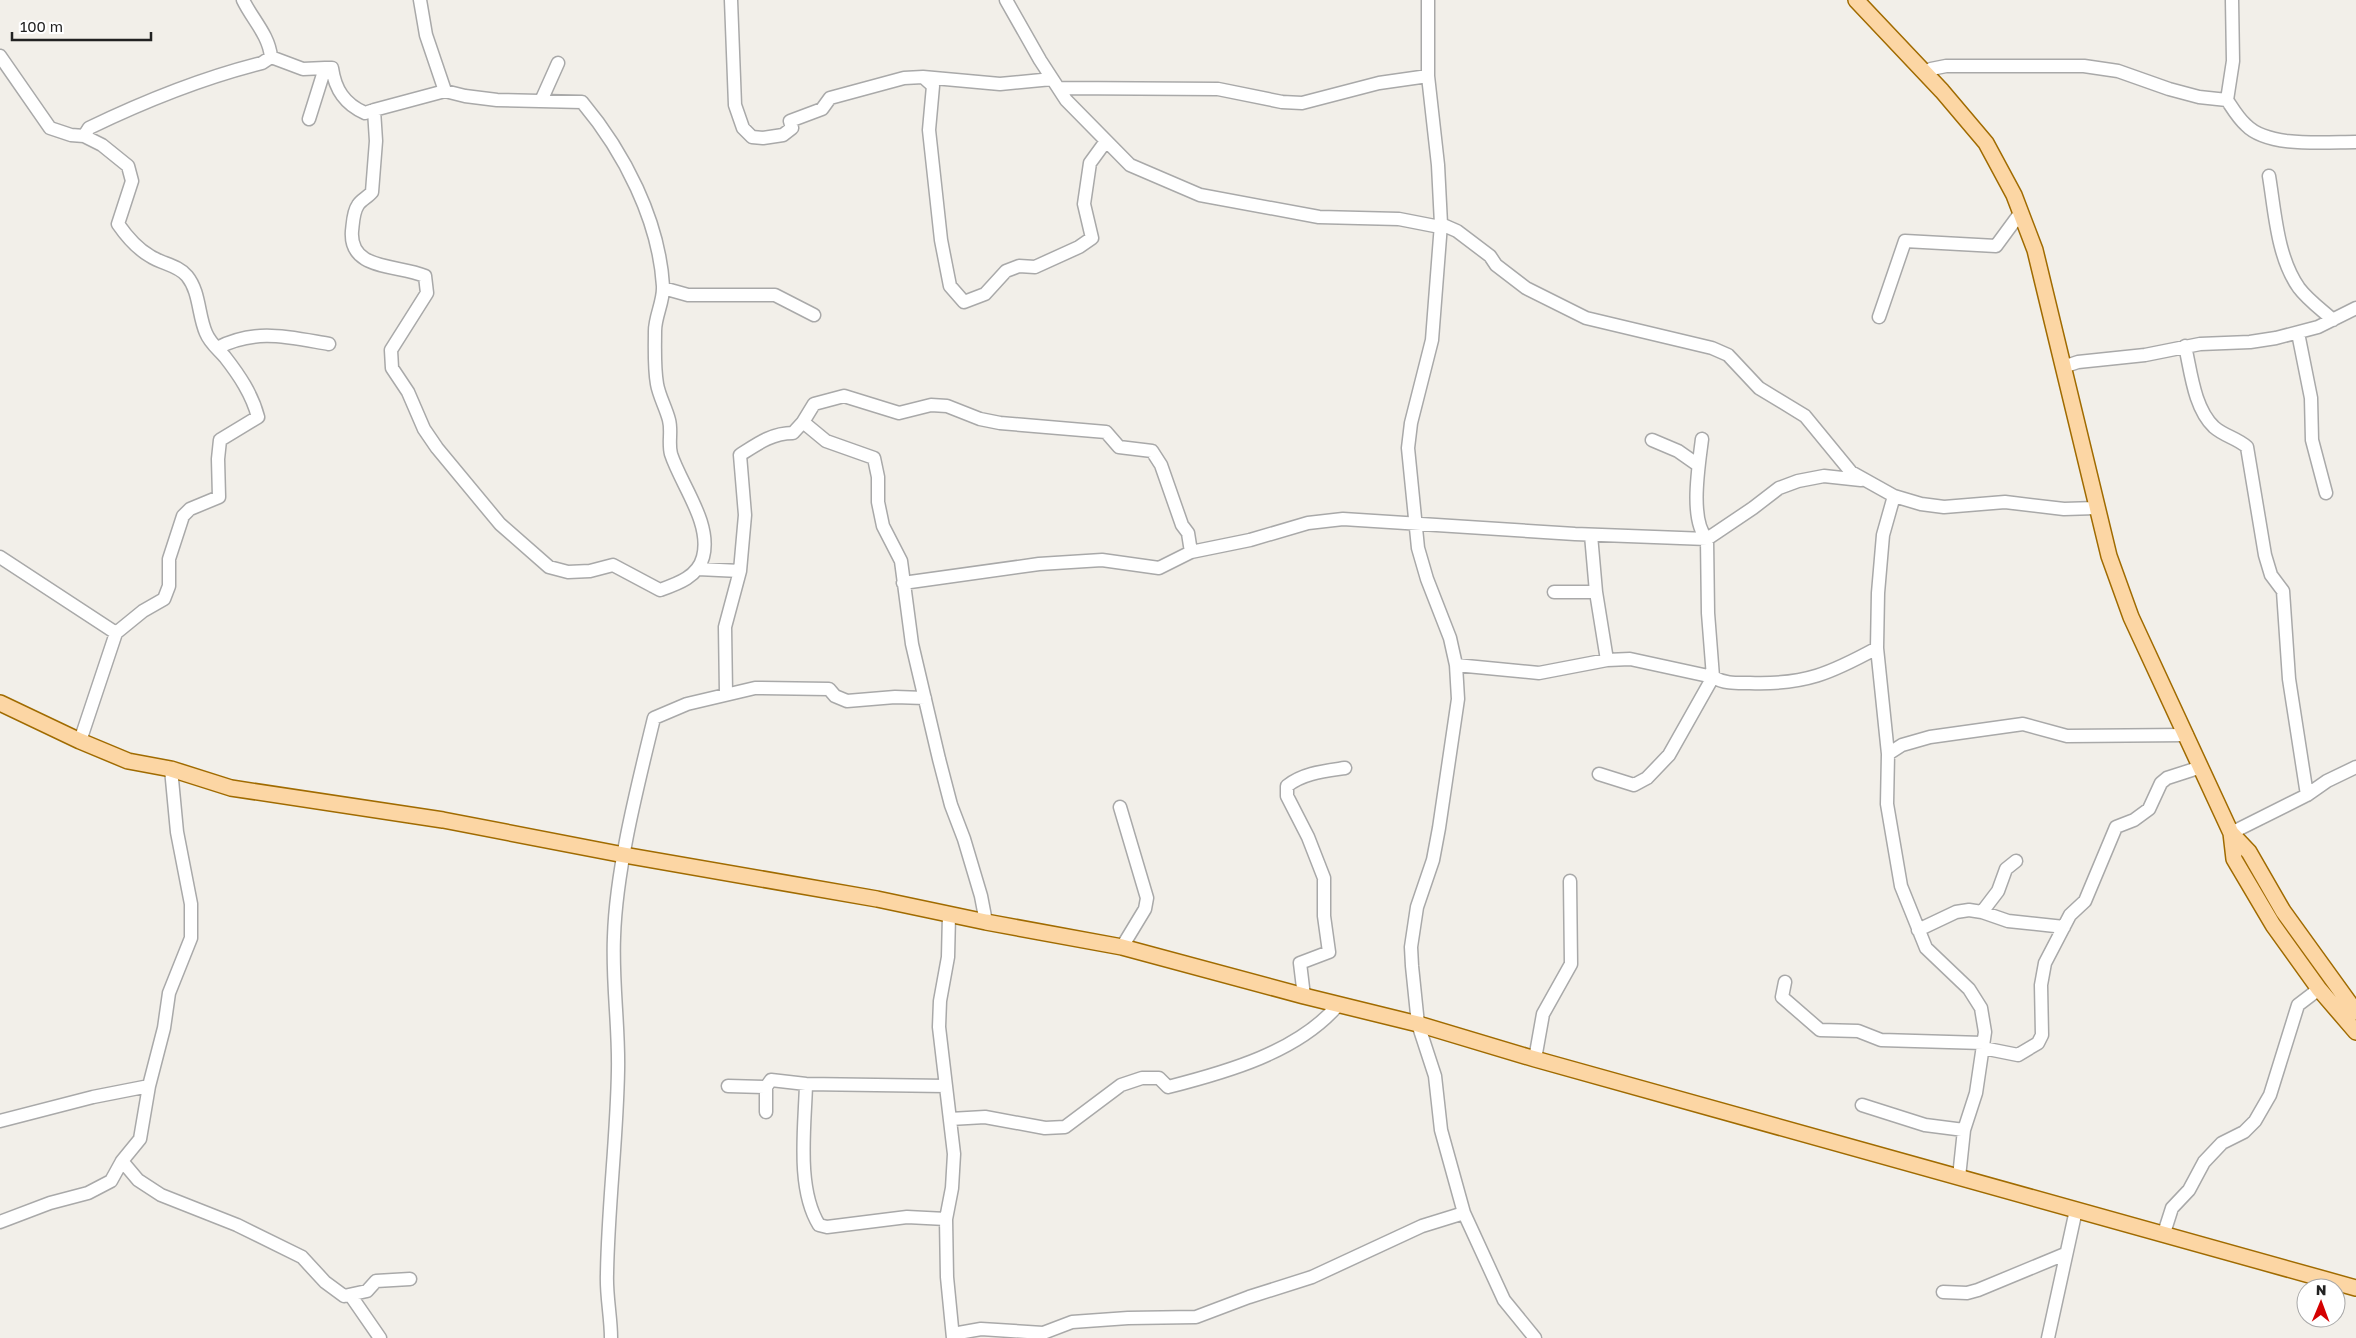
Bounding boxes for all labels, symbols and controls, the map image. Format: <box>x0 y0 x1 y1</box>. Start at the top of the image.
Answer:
scale bar <box>12 10 151 42</box>
text: 100 m <box>20 17 63 35</box>
north arrow <box>2296 1278 2346 1328</box>
text: N <box>2316 1281 2327 1298</box>

